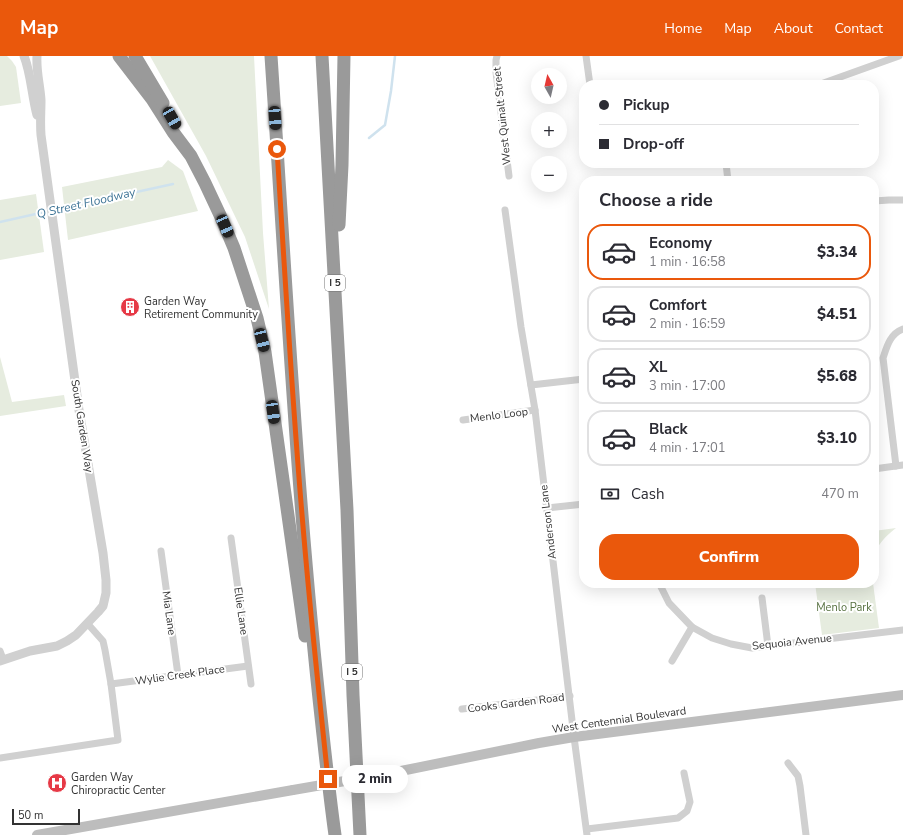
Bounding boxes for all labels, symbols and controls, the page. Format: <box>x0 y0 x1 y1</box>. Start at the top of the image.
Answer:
text: Map <box>20 15 58 41</box>
text: Home <box>664 19 702 38</box>
text: Map <box>724 19 752 38</box>
text: About <box>774 19 813 38</box>
text: Contact <box>835 19 883 38</box>
street label: West Quinalt Street <box>489 66 515 166</box>
north arrow <box>531 68 567 104</box>
map controls <box>531 68 567 192</box>
text: Pickup <box>623 95 669 115</box>
car <box>161 105 183 131</box>
car <box>268 106 282 130</box>
button: + <box>531 112 567 148</box>
text: Drop-off <box>623 134 684 154</box>
route start <box>268 140 286 158</box>
button: − <box>531 156 567 192</box>
water label: Q Street Floodway <box>35 184 138 222</box>
text: Choose a ride <box>599 188 713 212</box>
car <box>215 213 235 239</box>
text: Economy <box>649 233 712 253</box>
icon: car <box>601 234 637 270</box>
text: $3.34 <box>817 242 857 262</box>
text: 1 min · 16:58 <box>649 253 725 271</box>
road number: I 5 <box>325 275 345 291</box>
place label: Garden Way Retirement Community <box>144 294 258 322</box>
text: Comfort <box>649 295 706 315</box>
building icon: Garden Way Retirement Community <box>119 296 141 318</box>
icon: car <box>601 296 637 332</box>
text: $4.51 <box>817 304 857 324</box>
text: 2 min · 16:59 <box>649 315 725 333</box>
car <box>253 327 271 353</box>
text: XL <box>649 357 668 377</box>
icon: car <box>601 358 637 394</box>
text: $5.68 <box>817 366 857 386</box>
text: 3 min · 17:00 <box>649 377 725 395</box>
street label: South Garden Way <box>67 378 97 474</box>
car <box>265 399 281 425</box>
street label: Menlo Loop <box>469 404 529 426</box>
text: Black <box>649 419 687 439</box>
icon: car <box>601 420 637 456</box>
text: $3.10 <box>817 428 857 448</box>
text: 4 min · 17:01 <box>649 439 725 457</box>
icon: cash <box>599 483 621 505</box>
street label: Anderson Lane <box>536 484 560 560</box>
text: Cash <box>631 484 665 504</box>
text: 470 m <box>821 485 859 503</box>
button: Confirm <box>599 534 859 580</box>
street label: Ellie Lane <box>230 586 252 636</box>
street label: Mia Lane <box>158 590 180 636</box>
park label: Menlo Park <box>816 600 872 615</box>
street label: Sequoia Avenue <box>751 630 833 654</box>
street label: Wylie Creek Place <box>134 661 226 689</box>
road number: I 5 <box>342 664 362 680</box>
street label: Cooks Garden Road <box>467 690 565 716</box>
street label: West Centennial Boulevard <box>551 703 687 737</box>
callout: 2 min <box>342 765 408 793</box>
place label: Garden Way Chiropractic Center <box>71 770 165 798</box>
route end <box>319 770 337 788</box>
text: 2 min <box>358 770 392 788</box>
hospital icon: Garden Way Chiropractic Center <box>46 772 68 794</box>
scale bar <box>12 807 80 826</box>
text: 50 m <box>18 808 43 823</box>

